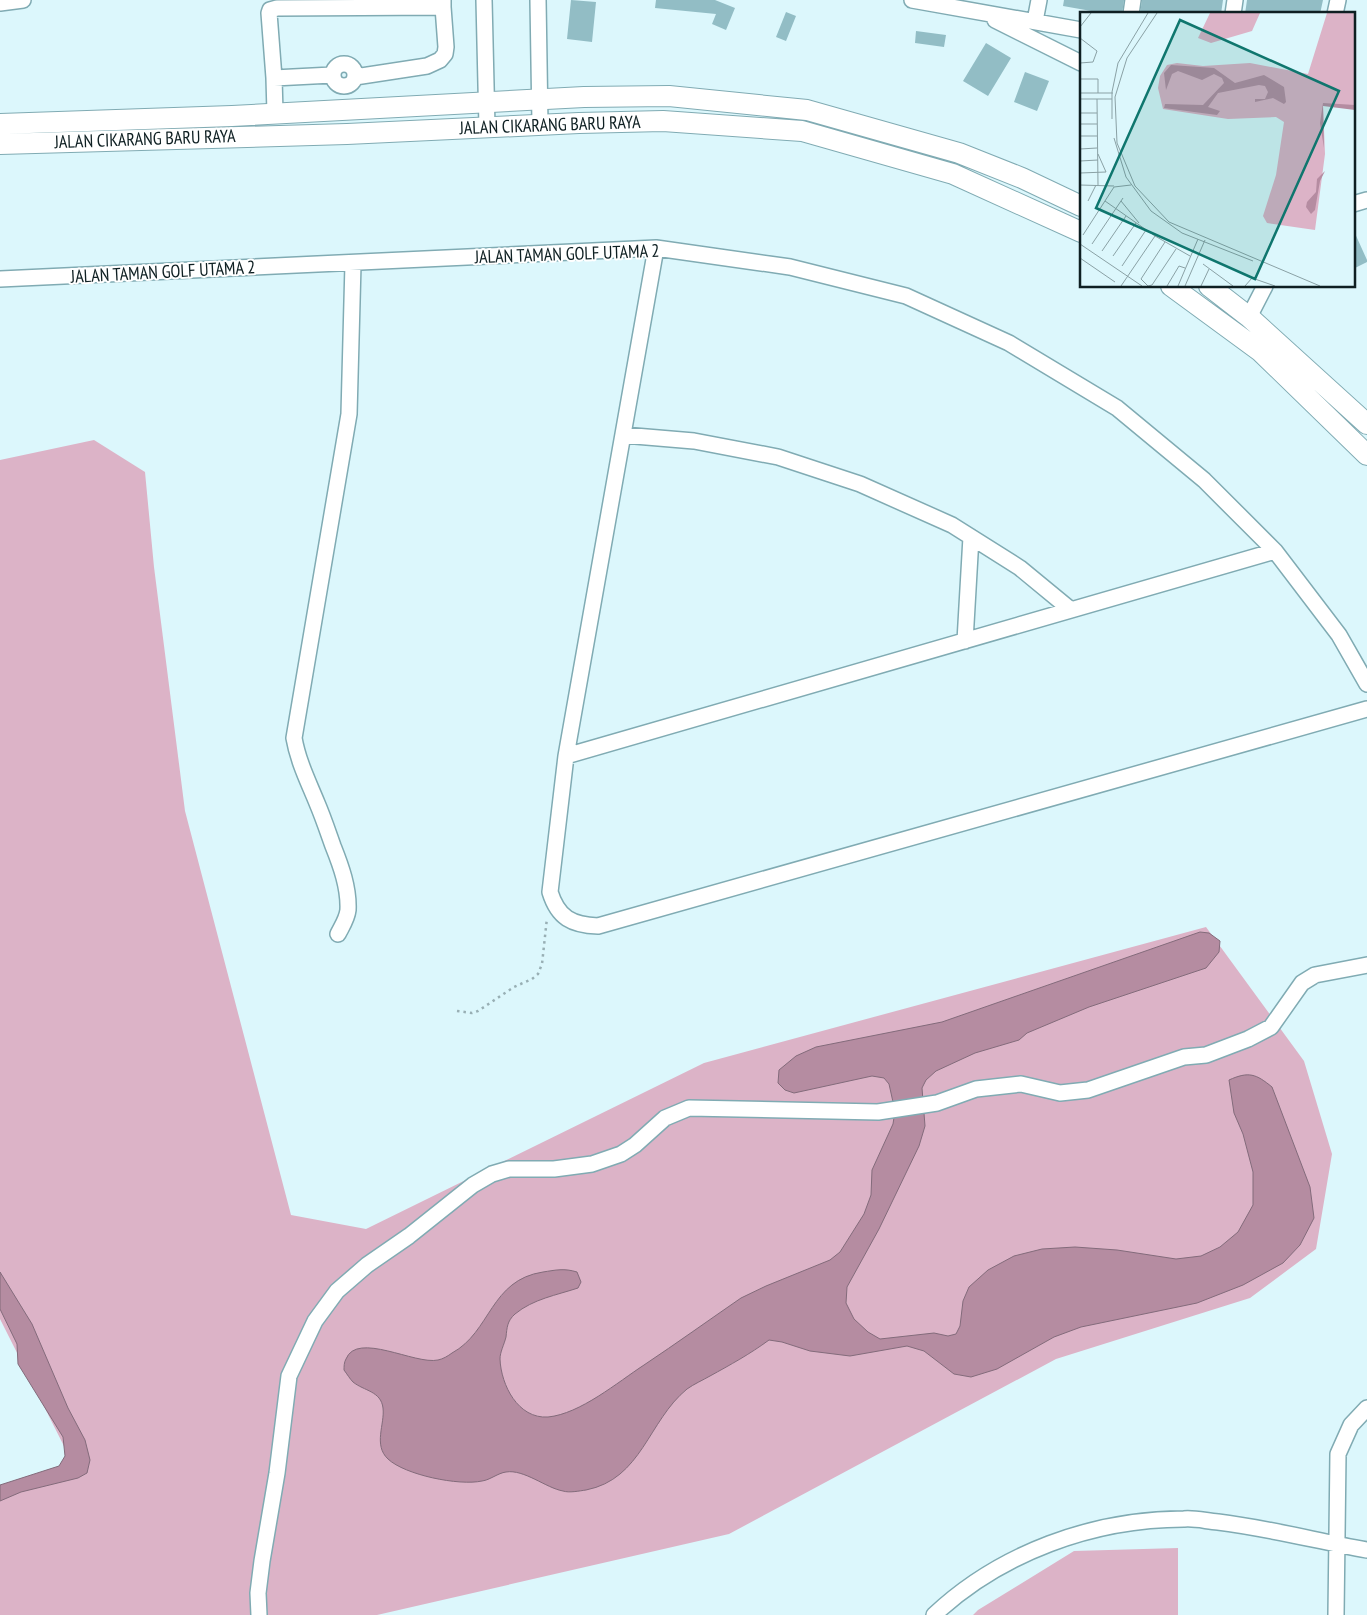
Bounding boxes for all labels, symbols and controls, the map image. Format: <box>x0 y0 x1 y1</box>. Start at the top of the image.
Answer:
inset map <box>1080 12 1354 288</box>
street label: JALAN CIKARANG BARU RAYA <box>458 110 641 139</box>
street label: JALAN CIKARANG BARU RAYA <box>53 124 236 153</box>
street label: JALAN TAMAN GOLF UTAMA 2 <box>473 239 660 268</box>
street label: JALAN TAMAN GOLF UTAMA 2 <box>69 255 256 288</box>

